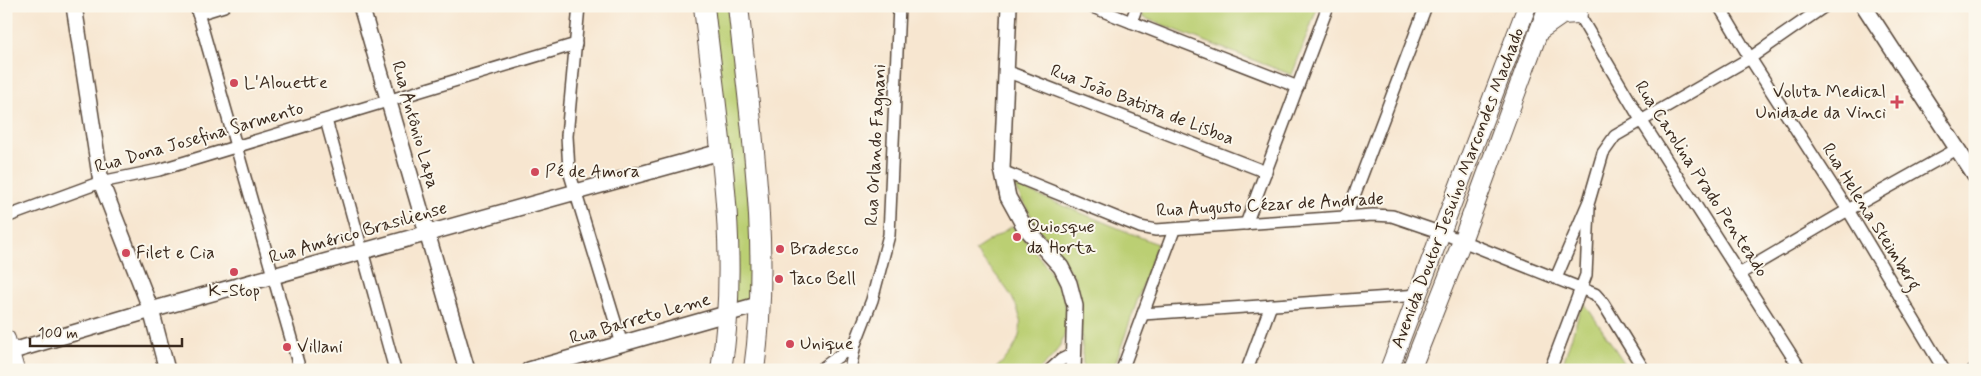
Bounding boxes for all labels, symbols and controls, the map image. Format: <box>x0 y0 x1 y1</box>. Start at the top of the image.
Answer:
street label: Avenida Doutor Jesuíno Marcondes Machado <box>1386 24 1530 352</box>
street label: Rua Antônio Lapa <box>385 58 445 192</box>
street label: Rua João Batista de Lisboa <box>1047 59 1237 151</box>
street label: Rua Orlando Fagnani <box>860 63 893 227</box>
place label: L'Alouette <box>244 71 328 95</box>
street label: Rua Carolina Prado Penteado <box>1629 76 1773 282</box>
marker: L'Alouette <box>228 77 240 89</box>
place label: Voluta Medical Unidade da Vinci <box>1756 80 1886 125</box>
marker: Voluta Medical Unidade da Vinci <box>1890 95 1904 109</box>
street label: Rua Dona Josefina Sarmento <box>92 97 306 179</box>
street label: Rua Helena Steimberg <box>1814 139 1926 296</box>
place label: Pé de Amora <box>545 160 640 184</box>
marker: Pé de Amora <box>529 166 541 178</box>
street label: Rua Augusto Cézar de Andrade <box>1155 187 1385 223</box>
street label: Rua Américo Brasiliense <box>266 196 450 270</box>
place label: Quiosque da Horta <box>1027 215 1096 260</box>
marker: Quiosque da Horta <box>1011 231 1023 243</box>
place label: Bradesco <box>790 237 859 261</box>
place label: Filet e Cia <box>136 241 215 265</box>
marker: Bradesco <box>774 243 786 255</box>
marker: Filet e Cia <box>120 247 132 259</box>
marker: K-Stop <box>228 266 240 278</box>
place label: Taco Bell <box>789 267 856 291</box>
marker: Taco Bell <box>773 273 785 285</box>
place label: K-Stop <box>208 279 260 303</box>
street label: Rua Barreto Leme <box>567 287 713 351</box>
scale bar <box>30 316 182 348</box>
text: 100 m <box>38 324 78 344</box>
place label: Unique <box>800 332 854 356</box>
place label: Villani <box>297 335 343 359</box>
marker: Unique <box>784 338 796 350</box>
marker: Villani <box>281 341 293 353</box>

